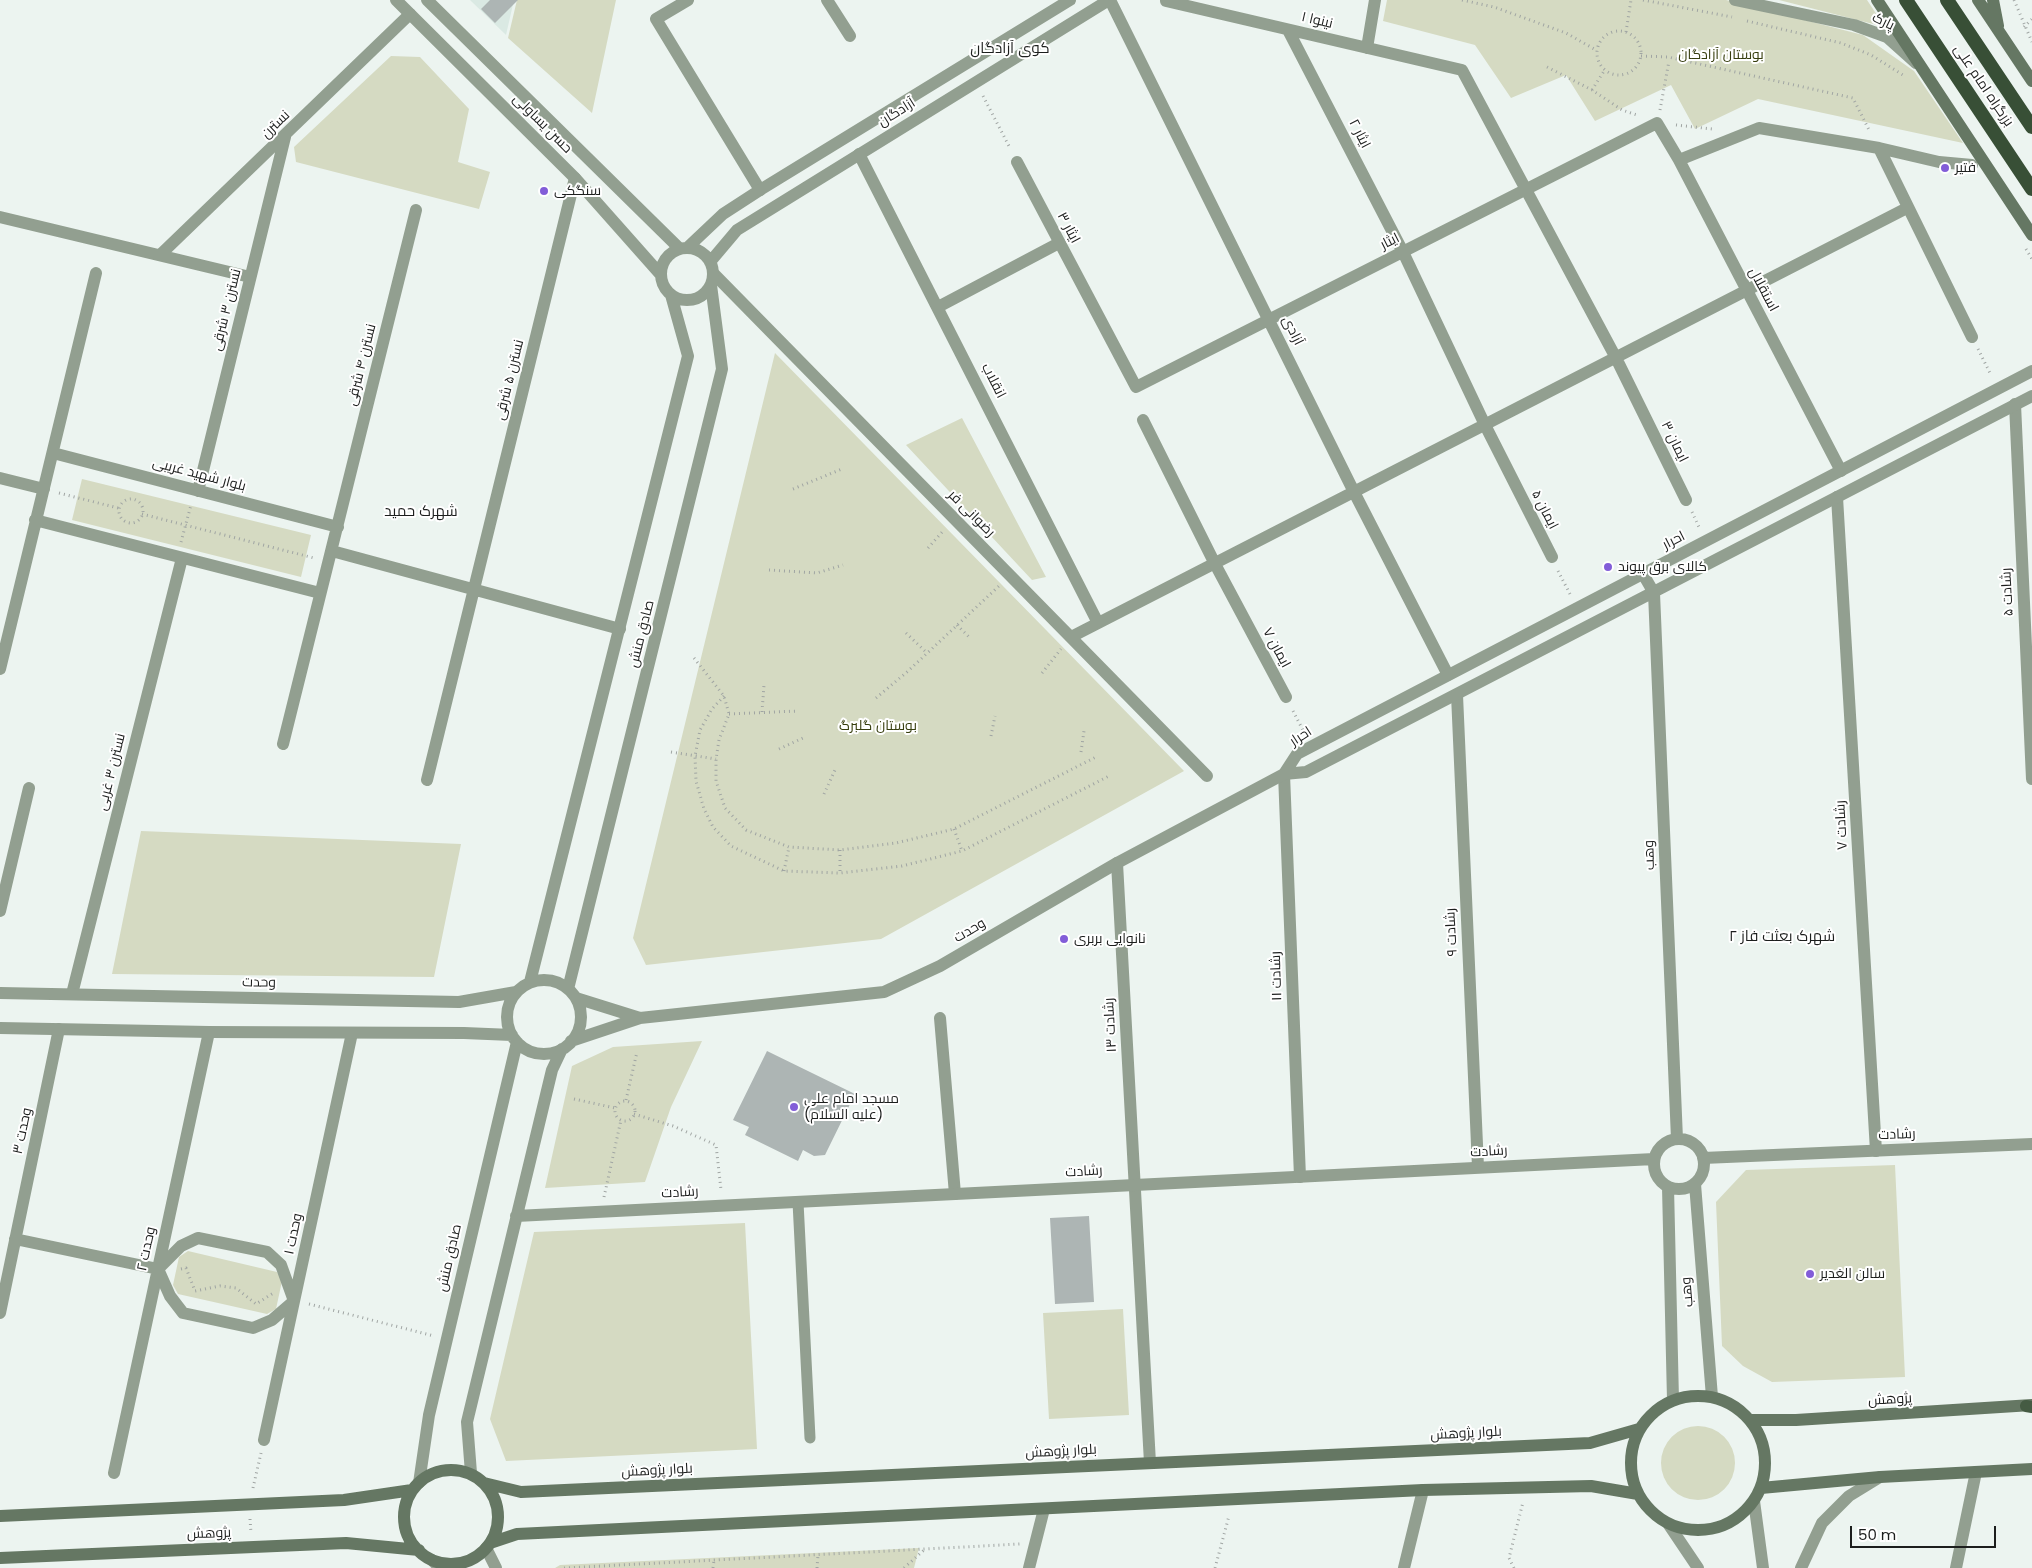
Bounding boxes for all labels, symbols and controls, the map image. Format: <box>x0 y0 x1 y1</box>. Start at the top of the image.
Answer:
street label: نینوا ۱ <box>1300 9 1334 33</box>
street label: پارک <box>1869 10 1897 34</box>
district label: کوی آزادگان <box>970 40 1050 58</box>
street label: بزرگراه امام علی <box>1949 42 2017 130</box>
park label: بوستان آزادگان <box>1678 47 1764 63</box>
street label: حسن یساولی <box>509 91 575 157</box>
street label: آزادگان <box>875 95 919 131</box>
street label: نسترن <box>258 107 294 143</box>
street label: ایثار ۲ <box>1345 117 1373 151</box>
place label: فتیر <box>1955 160 1976 176</box>
marker: فتیر <box>1939 162 1951 174</box>
place label: سنگکی <box>554 183 601 199</box>
marker: سنگکی <box>538 185 550 197</box>
street label: ایثار ۳ <box>1053 210 1083 246</box>
street label: ایثار <box>1378 230 1402 254</box>
street label: استقلال <box>1745 265 1781 315</box>
street label: نسترن ۳ شرقی <box>209 267 245 353</box>
street label: آزادی <box>1278 314 1306 348</box>
street label: نسترن ۴ شرقی <box>344 322 380 408</box>
street label: نسترن ۵ شرقی <box>492 338 528 422</box>
street label: انقلاب <box>977 361 1009 401</box>
street label: ایمان ۳ <box>1657 419 1691 465</box>
street label: بلوار شهید غریبی <box>150 454 248 496</box>
street label: رضوانی فر <box>944 487 998 541</box>
street label: ایمان ۵ <box>1527 488 1561 532</box>
district label: شهرک حمید <box>384 503 458 521</box>
street label: احرار <box>1660 528 1688 554</box>
place label: کالای برق پیوند <box>1618 559 1707 575</box>
marker: کالای برق پیوند <box>1602 561 1614 573</box>
street label: رشادت ۵ <box>1998 567 2018 617</box>
street label: صادق منش <box>626 599 658 669</box>
street label: ایمان ۷ <box>1259 625 1293 671</box>
park label: بوستان گلبرگ <box>839 718 917 734</box>
street label: احرار <box>1287 724 1315 750</box>
street label: نسترن ۳ غربی <box>94 732 130 812</box>
street label: رشادت ۷ <box>1832 800 1852 850</box>
street label: وهب <box>1641 840 1659 870</box>
street label: رشادت ۹ <box>1442 907 1462 957</box>
street label: وحدت <box>951 915 989 947</box>
district label: شهرک بعثت فاز ۲ <box>1729 928 1835 946</box>
place label: نانوایی بربری <box>1074 931 1146 947</box>
marker: نانوایی بربری <box>1058 933 1070 945</box>
street label: رشادت ۱۱ <box>1268 951 1286 1001</box>
street label: وحدت <box>242 974 276 992</box>
street label: رشادت ۱۳ <box>1101 997 1121 1053</box>
place label: مسجد امام علی (علیه السلام) <box>804 1091 899 1124</box>
marker: مسجد امام علی (علیه السلام) <box>788 1101 800 1113</box>
street label: وحدت ۳ <box>10 1106 36 1156</box>
street label: رشادت <box>1878 1126 1916 1144</box>
street label: رشادت <box>1470 1143 1508 1161</box>
street label: رشادت <box>1065 1163 1103 1181</box>
street label: رشادت <box>661 1184 699 1202</box>
street label: وحدت ۱ <box>281 1212 307 1256</box>
street label: صادق منش <box>434 1223 466 1293</box>
street label: وحدت ۲ <box>134 1225 160 1273</box>
place label: سالن الغدیر <box>1820 1266 1885 1282</box>
marker: سالن الغدیر <box>1804 1268 1816 1280</box>
street label: وهب <box>1678 1276 1698 1308</box>
street label: پژوهش <box>1868 1390 1912 1410</box>
street label: بلوار پژوهش <box>1430 1424 1502 1444</box>
street label: بلوار پژوهش <box>1025 1442 1097 1462</box>
street label: بلوار پژوهش <box>621 1461 693 1481</box>
scale bar <box>1852 1516 1998 1548</box>
text: 50 m <box>1858 1524 1896 1545</box>
street label: پژوهش <box>187 1525 231 1543</box>

